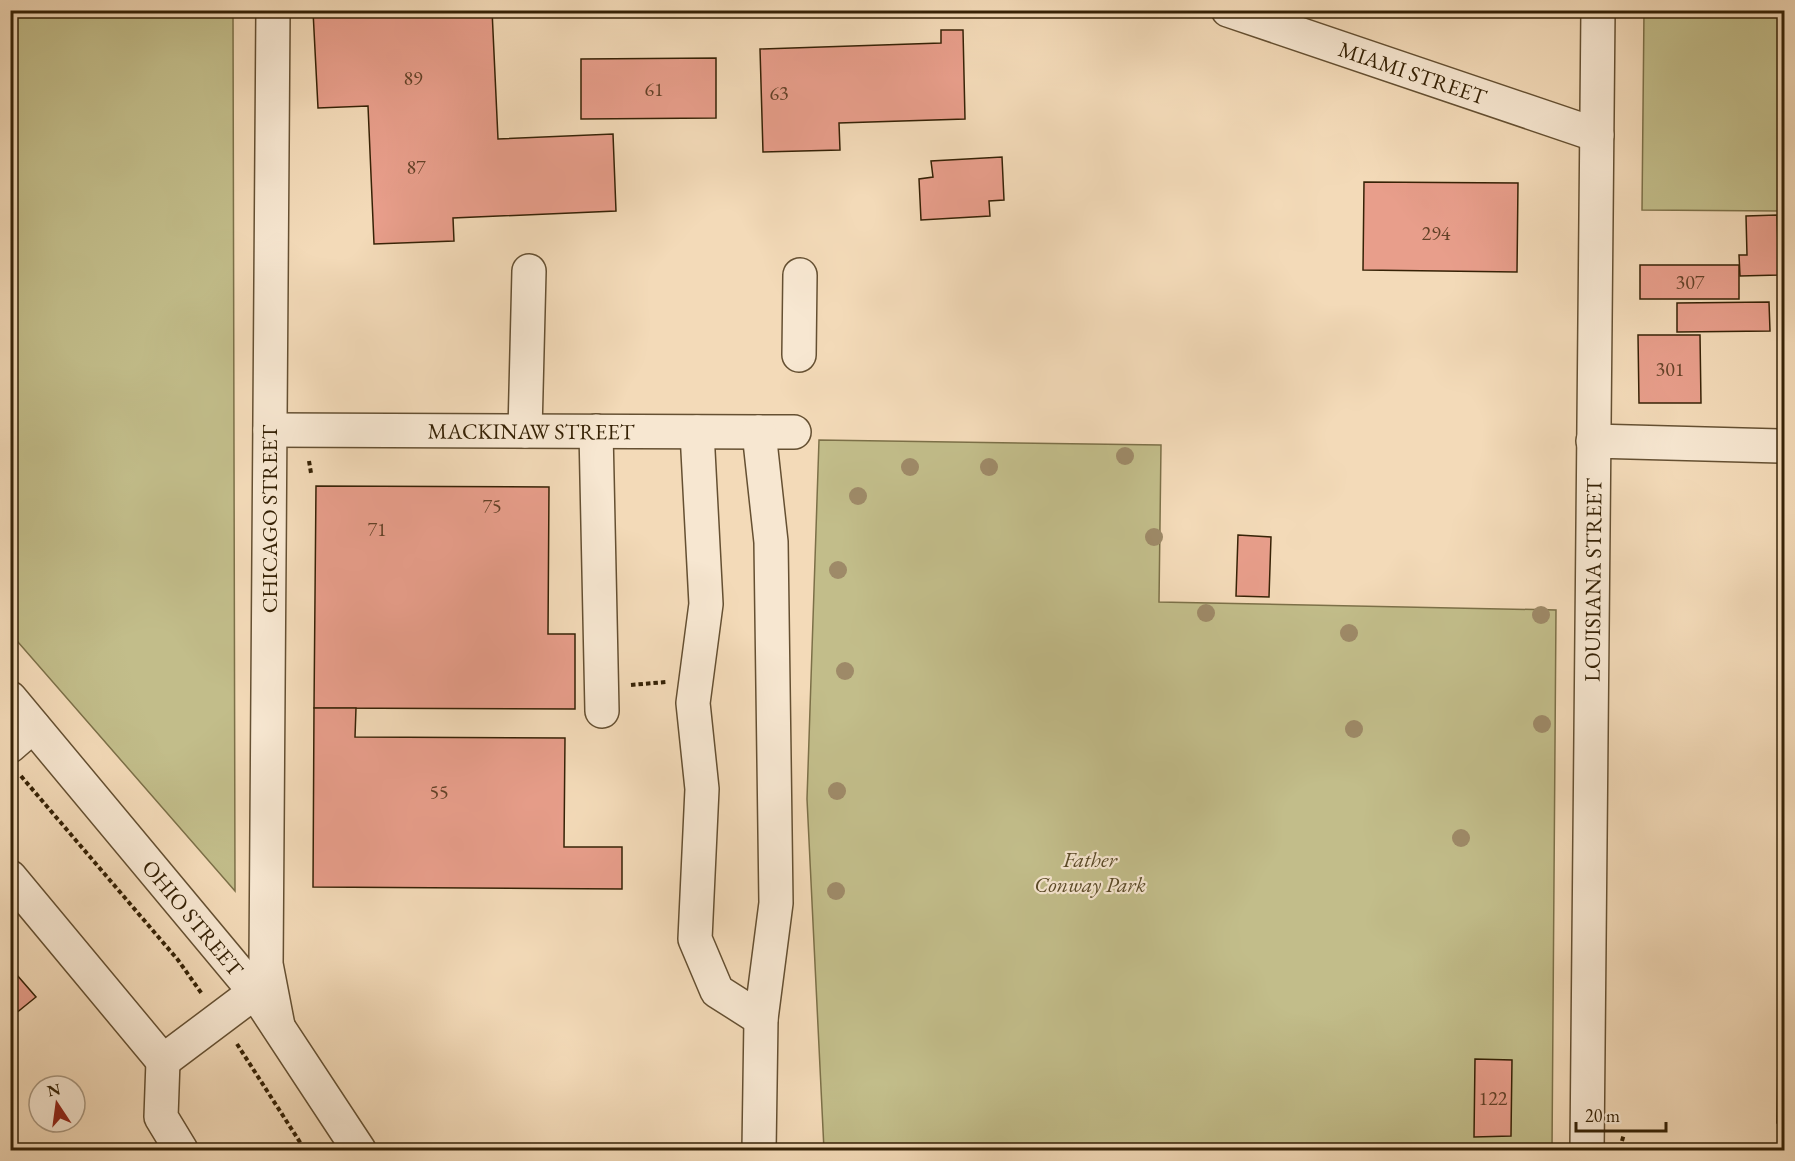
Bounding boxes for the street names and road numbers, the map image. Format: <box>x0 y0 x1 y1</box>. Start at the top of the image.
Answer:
street label: MIAMI STREET <box>1335 35 1491 112</box>
street label: MACKINAW STREET <box>427 417 635 446</box>
street label: CHICAGO STREET <box>255 424 284 613</box>
street label: LOUISIANA STREET <box>1578 478 1608 682</box>
street label: OHIO STREET <box>136 854 250 983</box>

